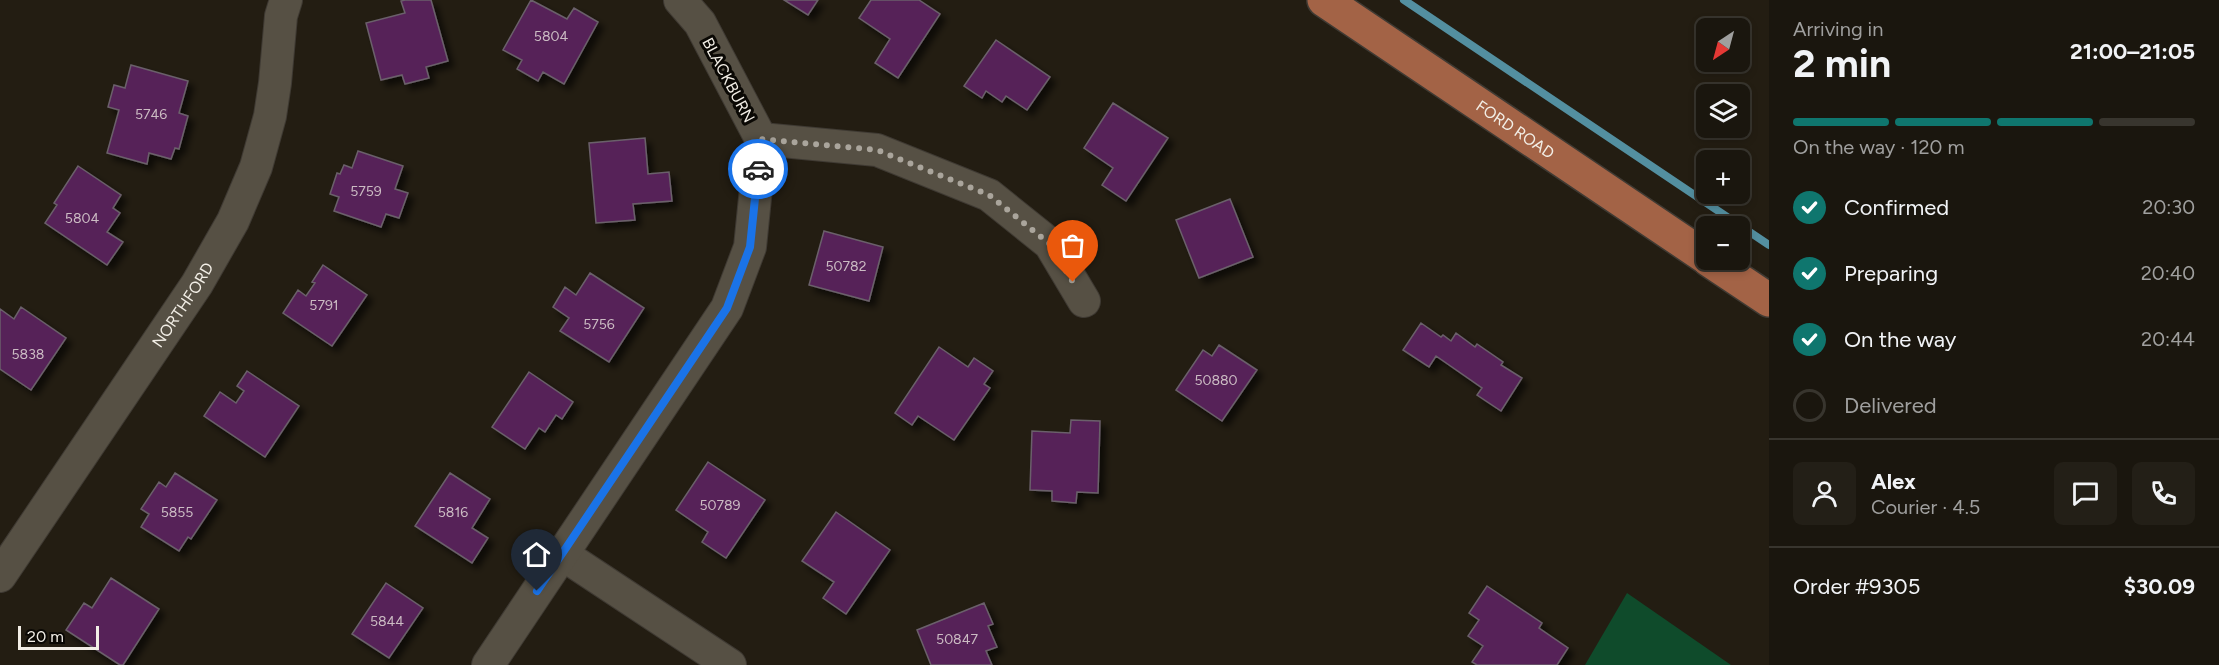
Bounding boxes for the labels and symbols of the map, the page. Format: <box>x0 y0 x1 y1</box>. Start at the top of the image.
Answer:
north arrow <box>1696 18 1750 72</box>
house number: 5804 <box>534 28 568 45</box>
street label: BLACKBURN <box>698 35 759 126</box>
street label: FORD ROAD <box>1472 96 1558 163</box>
house number: 5746 <box>135 106 167 123</box>
courier <box>728 139 788 199</box>
house number: 5759 <box>350 183 382 200</box>
house number: 5804 <box>65 210 99 227</box>
pin <box>1047 220 1098 282</box>
house number: 50782 <box>826 258 866 275</box>
street label: NORTHFORD <box>148 259 217 351</box>
house number: 5791 <box>309 297 339 314</box>
house number: 5756 <box>583 316 615 333</box>
house number: 5838 <box>12 346 44 363</box>
house number: 50880 <box>1194 372 1238 389</box>
house number: 50789 <box>699 497 741 514</box>
house number: 5855 <box>161 504 193 521</box>
house number: 5816 <box>438 504 468 521</box>
pin <box>511 529 562 591</box>
house number: 5844 <box>370 613 404 630</box>
scale bar <box>18 623 99 650</box>
house number: 50847 <box>936 631 978 648</box>

